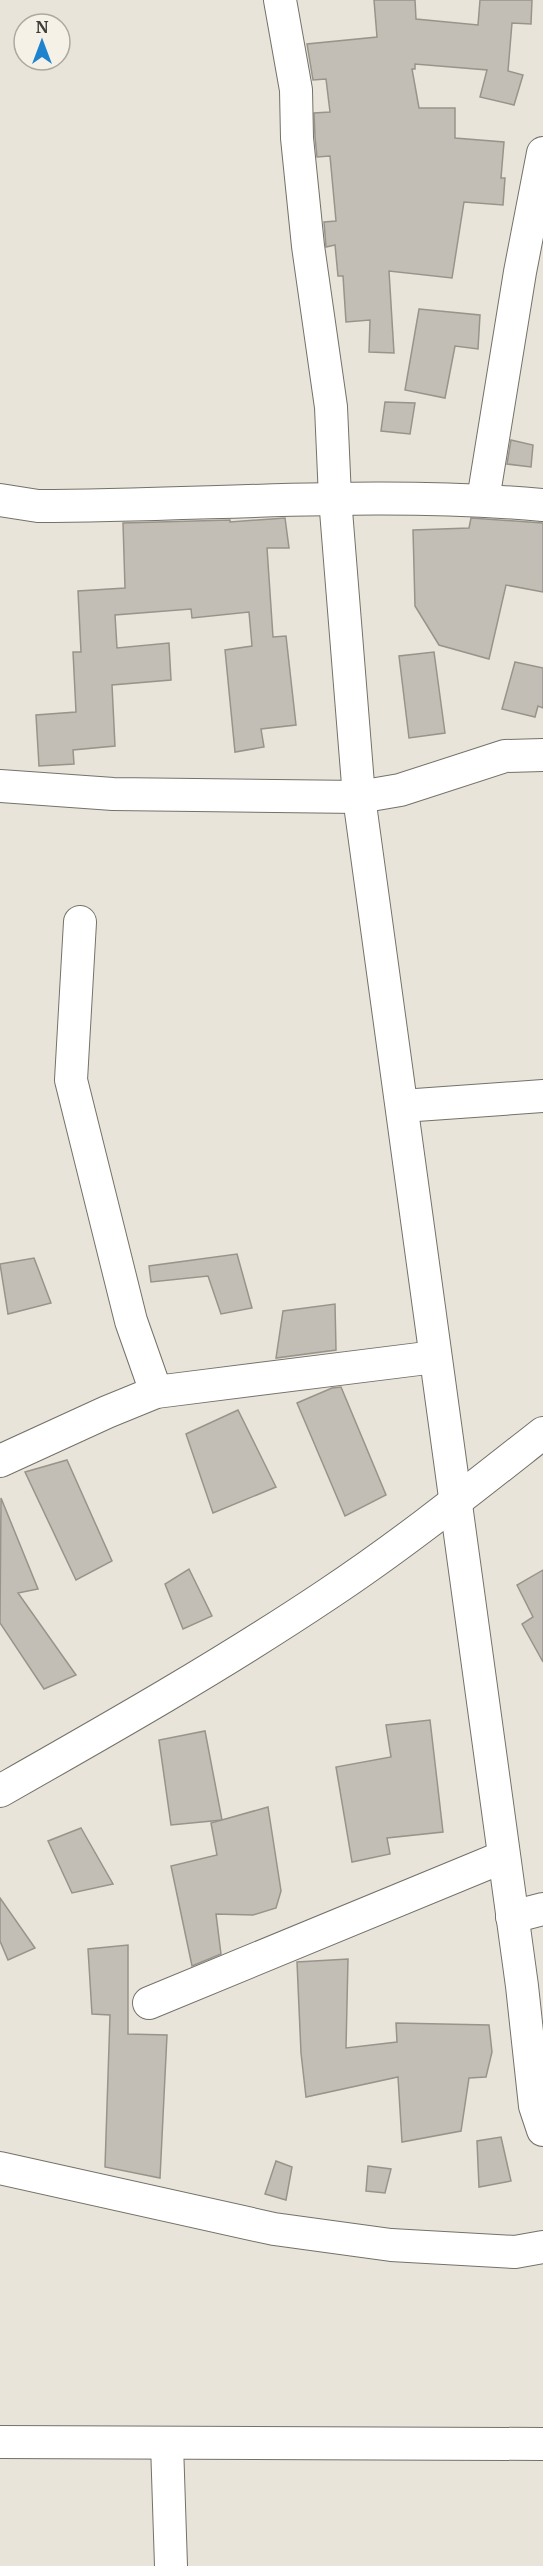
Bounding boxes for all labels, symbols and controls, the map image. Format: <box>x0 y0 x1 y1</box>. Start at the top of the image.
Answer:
north arrow <box>12 12 72 72</box>
text: N <box>36 17 49 37</box>

